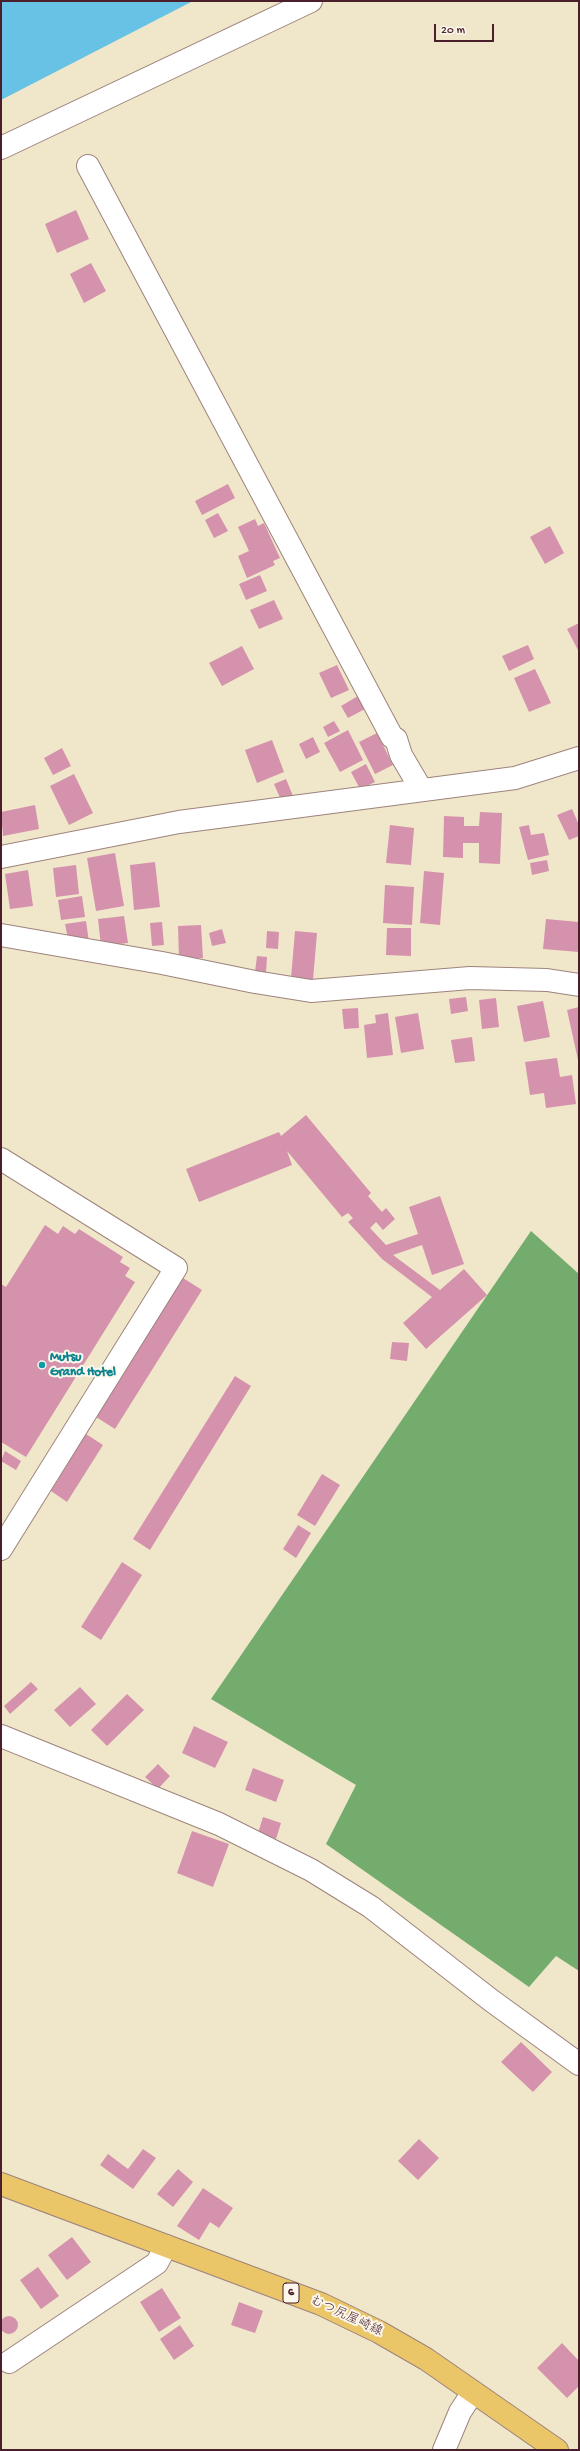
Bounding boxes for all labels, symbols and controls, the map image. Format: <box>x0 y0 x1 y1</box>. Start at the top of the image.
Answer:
scale bar <box>436 16 496 42</box>
text: 20 m <box>441 24 465 38</box>
place label: Mutsu Grand Hotel <box>50 1350 116 1381</box>
marker: Mutsu Grand Hotel <box>37 1360 47 1370</box>
road number: 6 <box>283 2283 299 2303</box>
street label: むつ尻屋崎線 <box>307 2293 385 2341</box>

